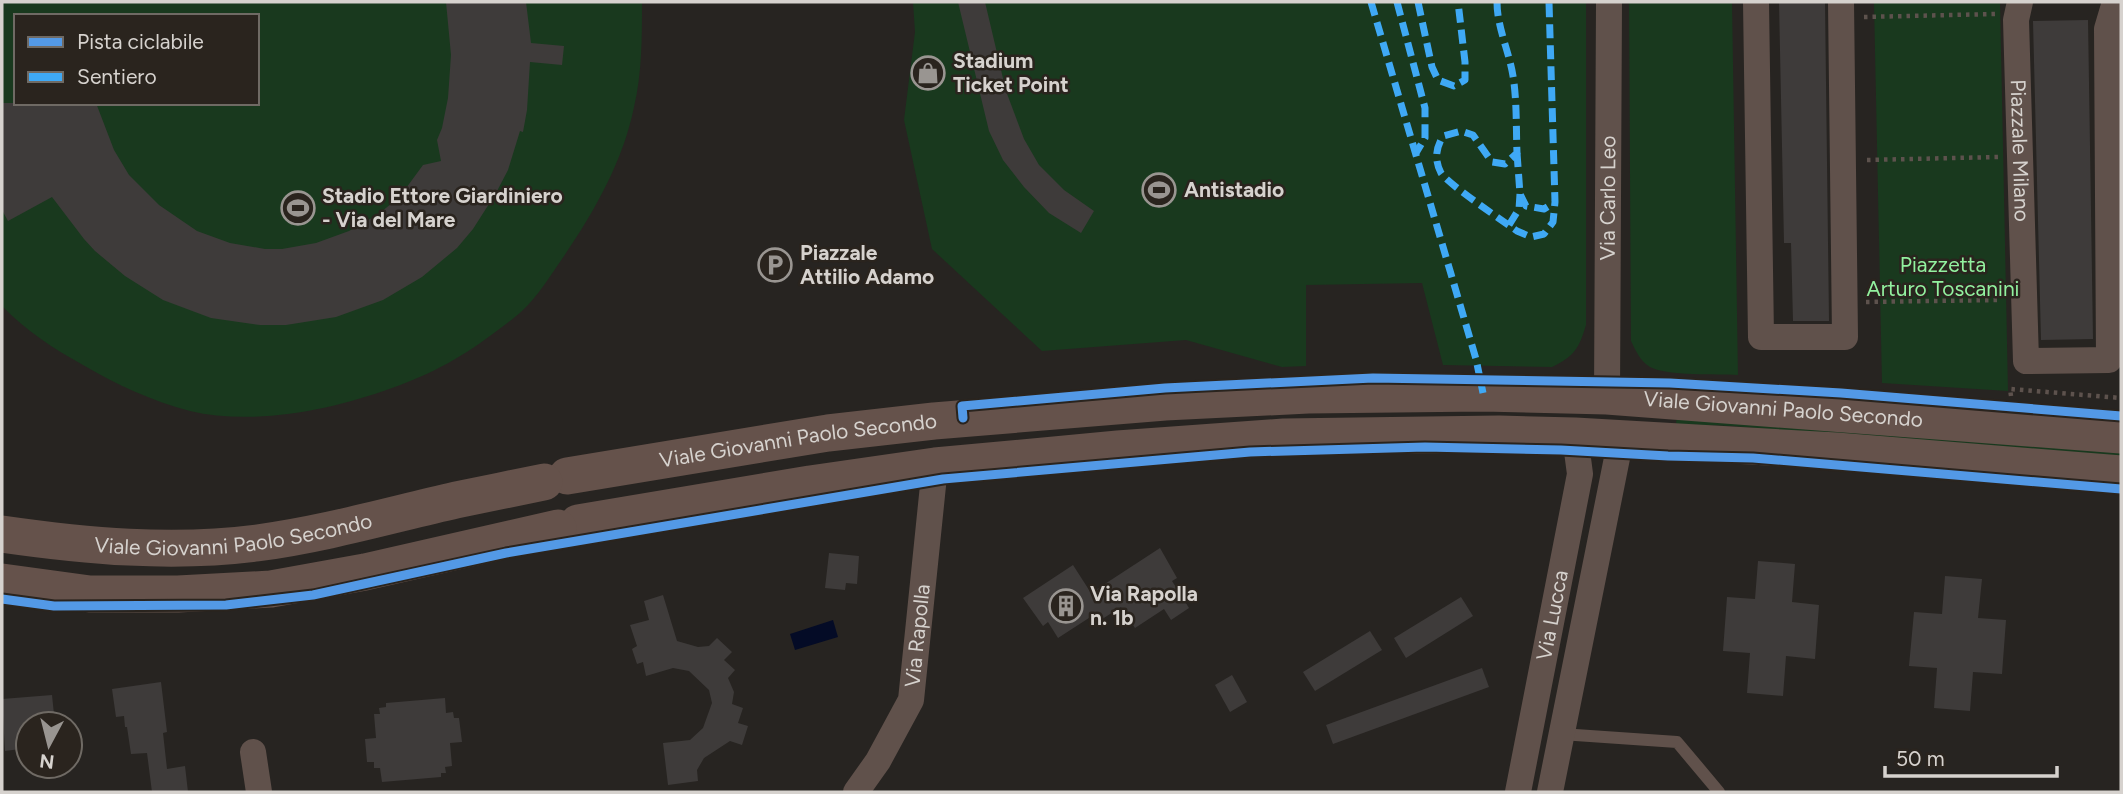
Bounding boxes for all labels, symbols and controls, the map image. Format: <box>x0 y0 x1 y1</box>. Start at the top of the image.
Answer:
legend <box>14 14 259 105</box>
text: Pista ciclabile <box>77 29 204 54</box>
place label: Stadium Ticket Point <box>953 48 1069 97</box>
shop icon: Stadium Ticket Point <box>909 54 947 92</box>
text: Sentiero <box>77 64 157 89</box>
street label: Piazzale Milano <box>2006 79 2035 222</box>
street label: Via Carlo Leo <box>1595 135 1620 261</box>
sports icon: Antistadio <box>1140 171 1178 209</box>
place label: Antistadio <box>1184 177 1284 202</box>
place label: Stadio Ettore Giardiniero - Via del Mare <box>322 183 563 232</box>
sports icon: Stadio Ettore Giardiniero - Via del Mare <box>279 189 317 227</box>
place label: Piazzale Attilio Adamo <box>800 240 934 289</box>
parking icon: Piazzale Attilio Adamo <box>756 246 794 284</box>
park label: Piazzetta Arturo Toscanini <box>1867 252 2019 301</box>
street label: Viale Giovanni Paolo Secondo <box>1643 386 1924 432</box>
street label: Viale Giovanni Paolo Secondo <box>658 408 938 473</box>
street label: Viale Giovanni Paolo Secondo <box>93 508 375 560</box>
street label: Via Lucca <box>1531 568 1573 663</box>
place label: Via Rapolla n. 1b <box>1090 581 1198 630</box>
street label: Via Rapolla <box>899 583 935 689</box>
building icon: Via Rapolla n. 1b <box>1047 587 1085 625</box>
north arrow <box>14 710 84 780</box>
scale bar <box>1885 734 2056 778</box>
text: 50 m <box>1896 746 1945 771</box>
text: N <box>38 749 56 774</box>

